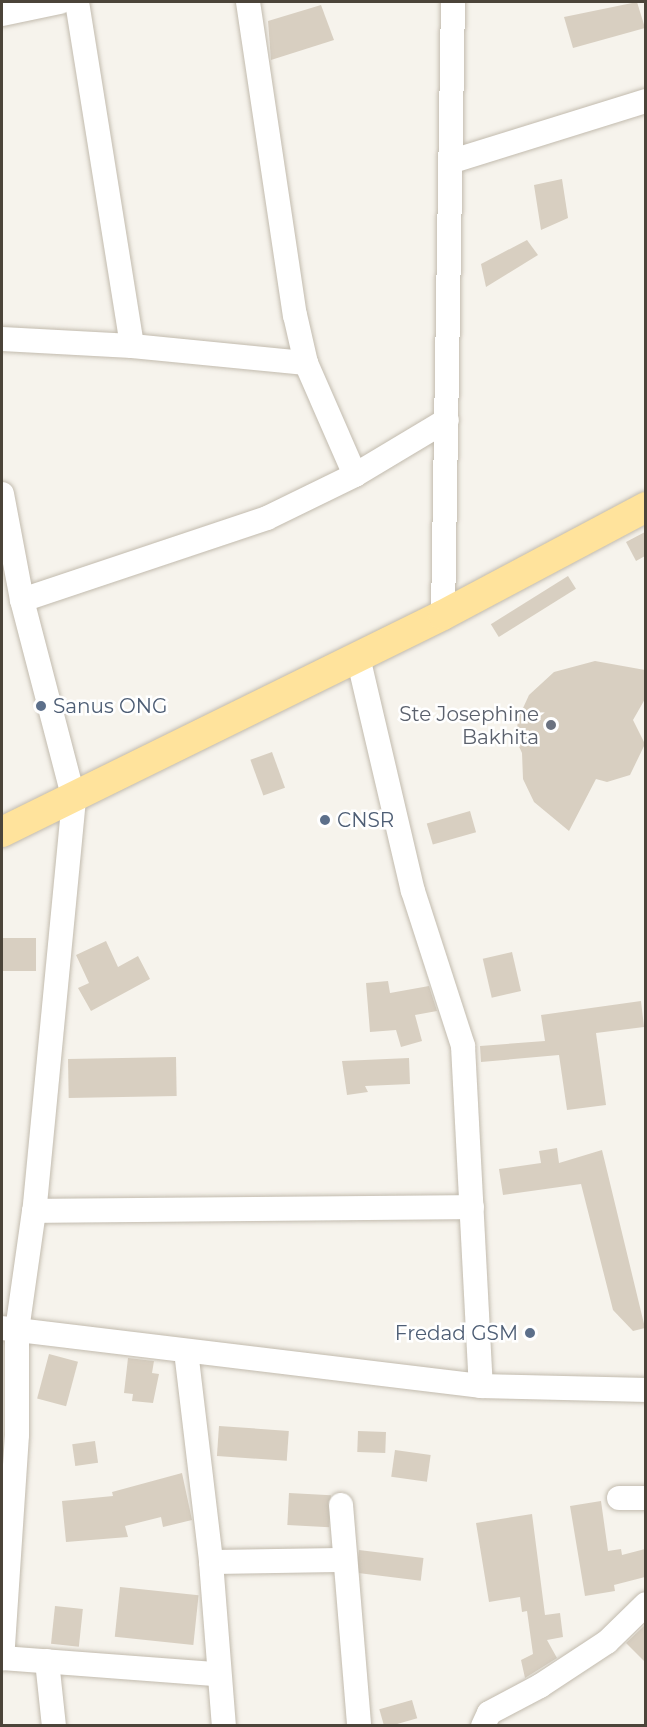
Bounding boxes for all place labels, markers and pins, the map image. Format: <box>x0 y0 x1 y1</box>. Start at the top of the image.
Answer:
place label: Sanus ONG <box>53 694 168 718</box>
marker: Sanus ONG <box>34 699 48 713</box>
place label: Ste Josephine Bakhita <box>399 702 539 749</box>
marker: Ste Josephine Bakhita <box>544 718 558 732</box>
place label: CNSR <box>337 808 394 832</box>
marker: CNSR <box>318 813 332 827</box>
place label: Fredad GSM <box>395 1321 518 1345</box>
marker: Fredad GSM <box>523 1326 537 1340</box>

